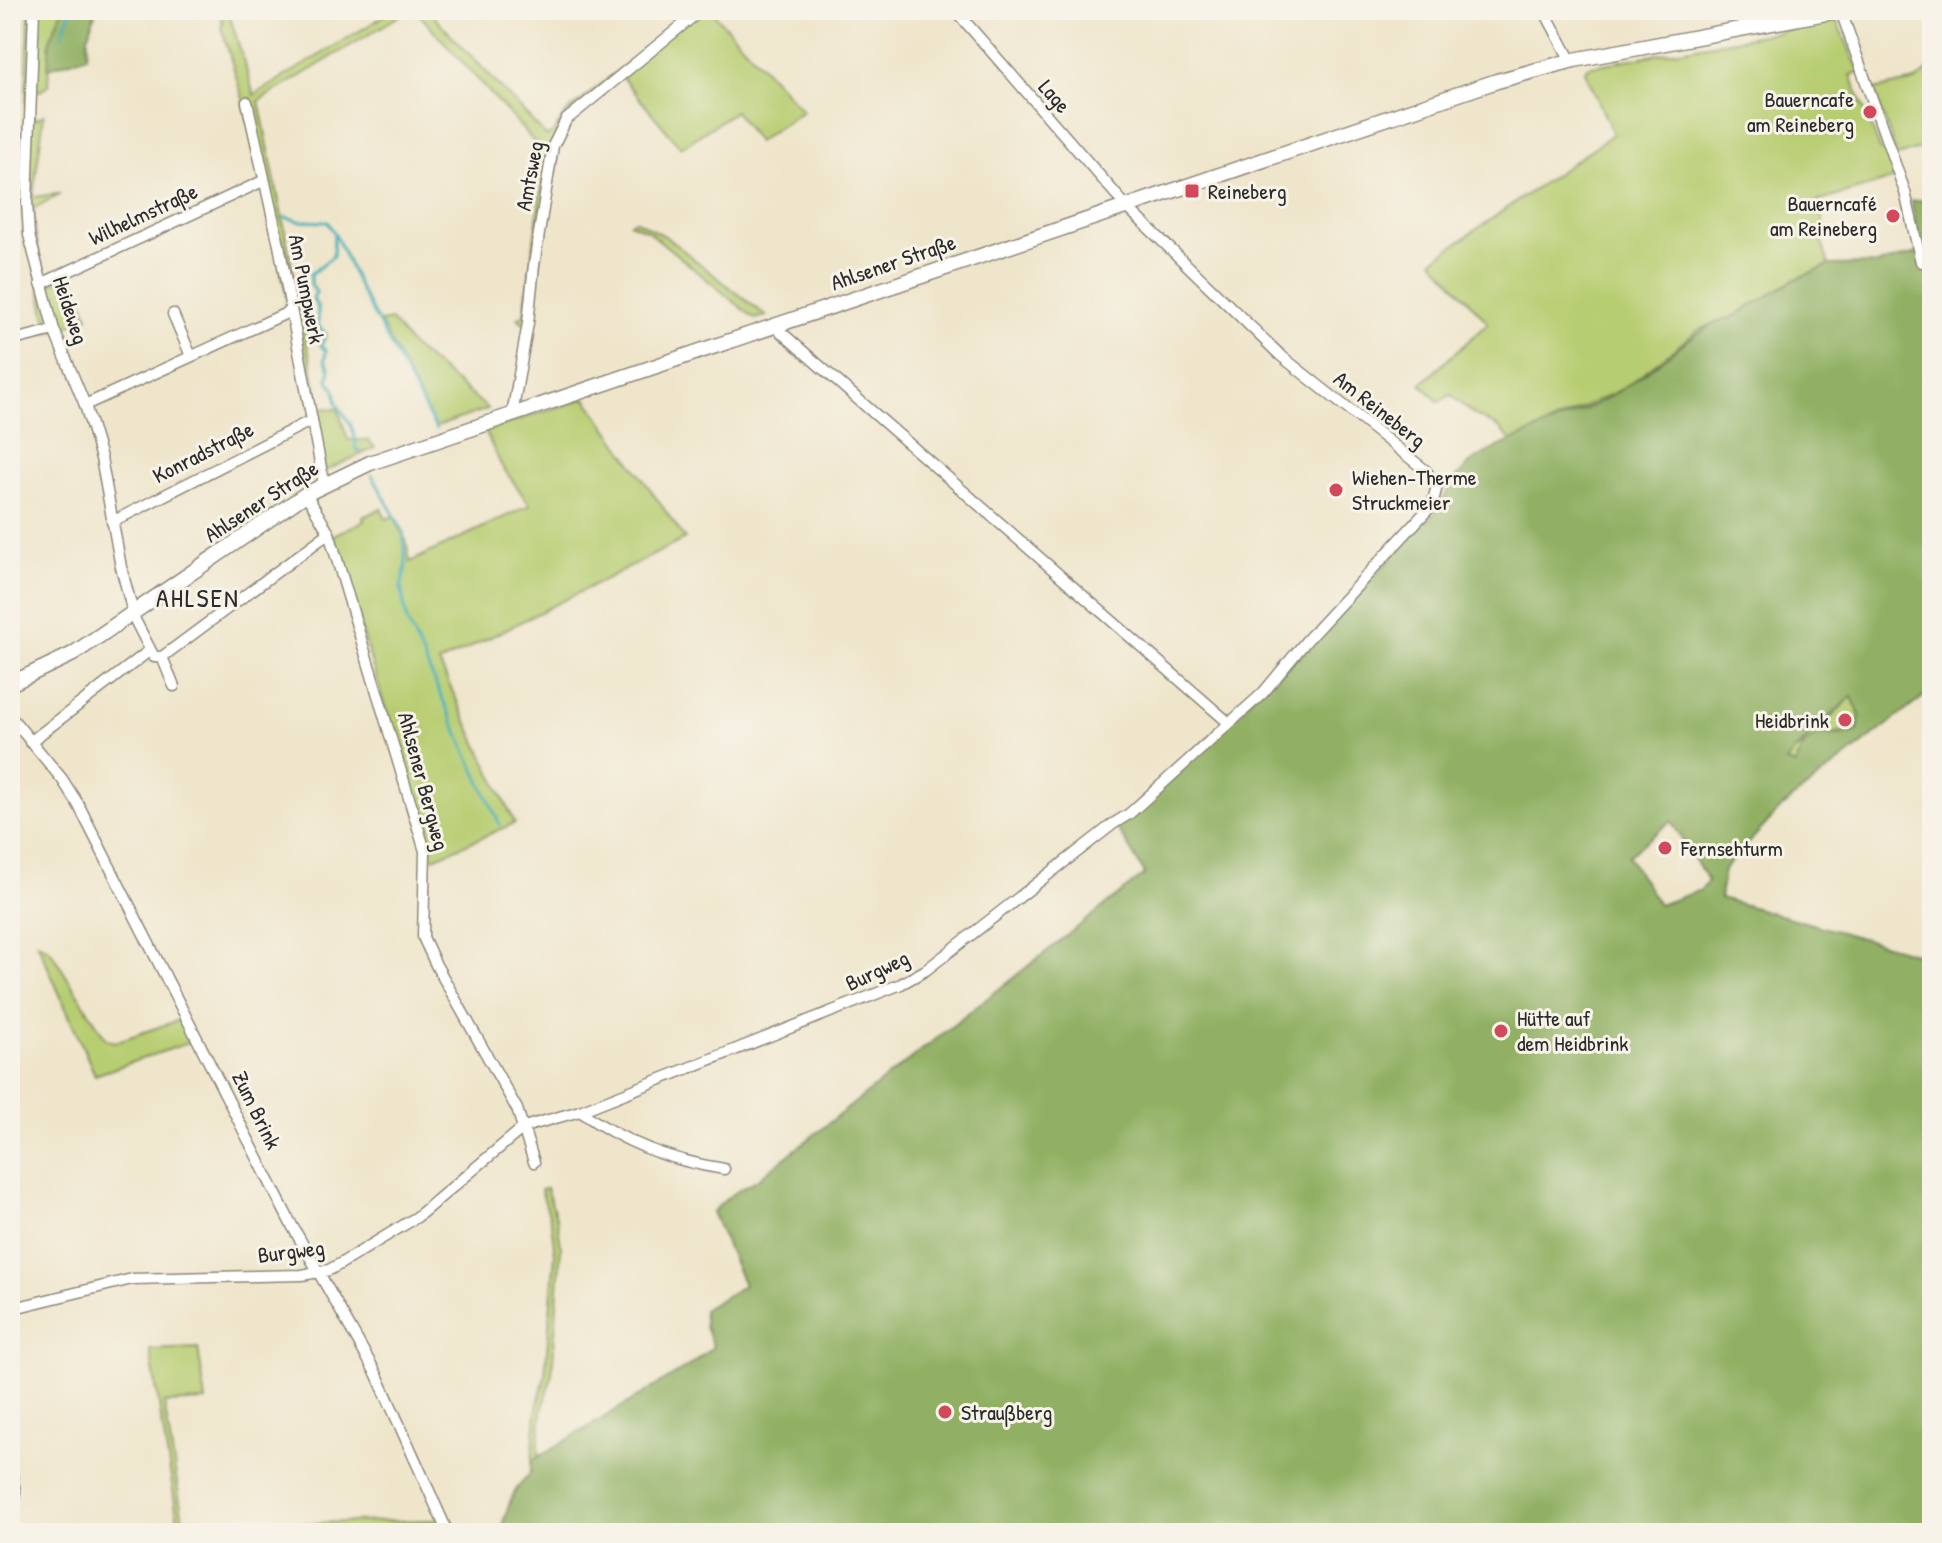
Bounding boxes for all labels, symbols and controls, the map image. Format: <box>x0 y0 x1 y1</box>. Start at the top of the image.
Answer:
street label: Lage <box>1032 73 1078 119</box>
place label: Bauerncafe am Reineberg <box>1747 84 1854 139</box>
marker: Bauerncafe am Reineberg <box>1861 103 1879 121</box>
street label: Amtsweg <box>508 139 550 213</box>
street label: Wilhelmstraße <box>84 176 202 252</box>
place label: Reineberg <box>1208 176 1286 206</box>
marker: Reineberg <box>1183 182 1201 200</box>
place label: Bauerncafé am Reineberg <box>1770 188 1877 243</box>
marker: Bauerncafé am Reineberg <box>1884 207 1902 225</box>
street label: Ahlsener Straße <box>826 227 960 297</box>
street label: Am Pumpwerk <box>282 232 332 346</box>
street label: Heideweg <box>46 272 96 348</box>
street label: Am Reineberg <box>1328 364 1432 454</box>
street label: Konradstraße <box>147 414 259 490</box>
street label: Ahlsener Straße <box>198 453 324 549</box>
place label: Wiehen-Therme Struckmeier <box>1352 462 1477 517</box>
marker: Wiehen-Therme Struckmeier <box>1327 481 1345 499</box>
district label: AHLSEN <box>156 580 240 615</box>
place label: Heidbrink <box>1755 705 1829 735</box>
street label: Ahlsener Bergweg <box>391 708 457 854</box>
marker: Heidbrink <box>1836 711 1854 729</box>
place label: Fernsehturm <box>1680 833 1783 863</box>
marker: Fernsehturm <box>1656 839 1674 857</box>
street label: Burgweg <box>840 942 914 998</box>
place label: Hütte auf dem Heidbrink <box>1517 1003 1628 1058</box>
marker: Hütte auf dem Heidbrink <box>1492 1022 1510 1040</box>
street label: Zum Brink <box>225 1066 289 1154</box>
street label: Burgweg <box>256 1232 326 1270</box>
place label: Straußberg <box>961 1397 1052 1427</box>
marker: Straußberg <box>936 1403 954 1421</box>

